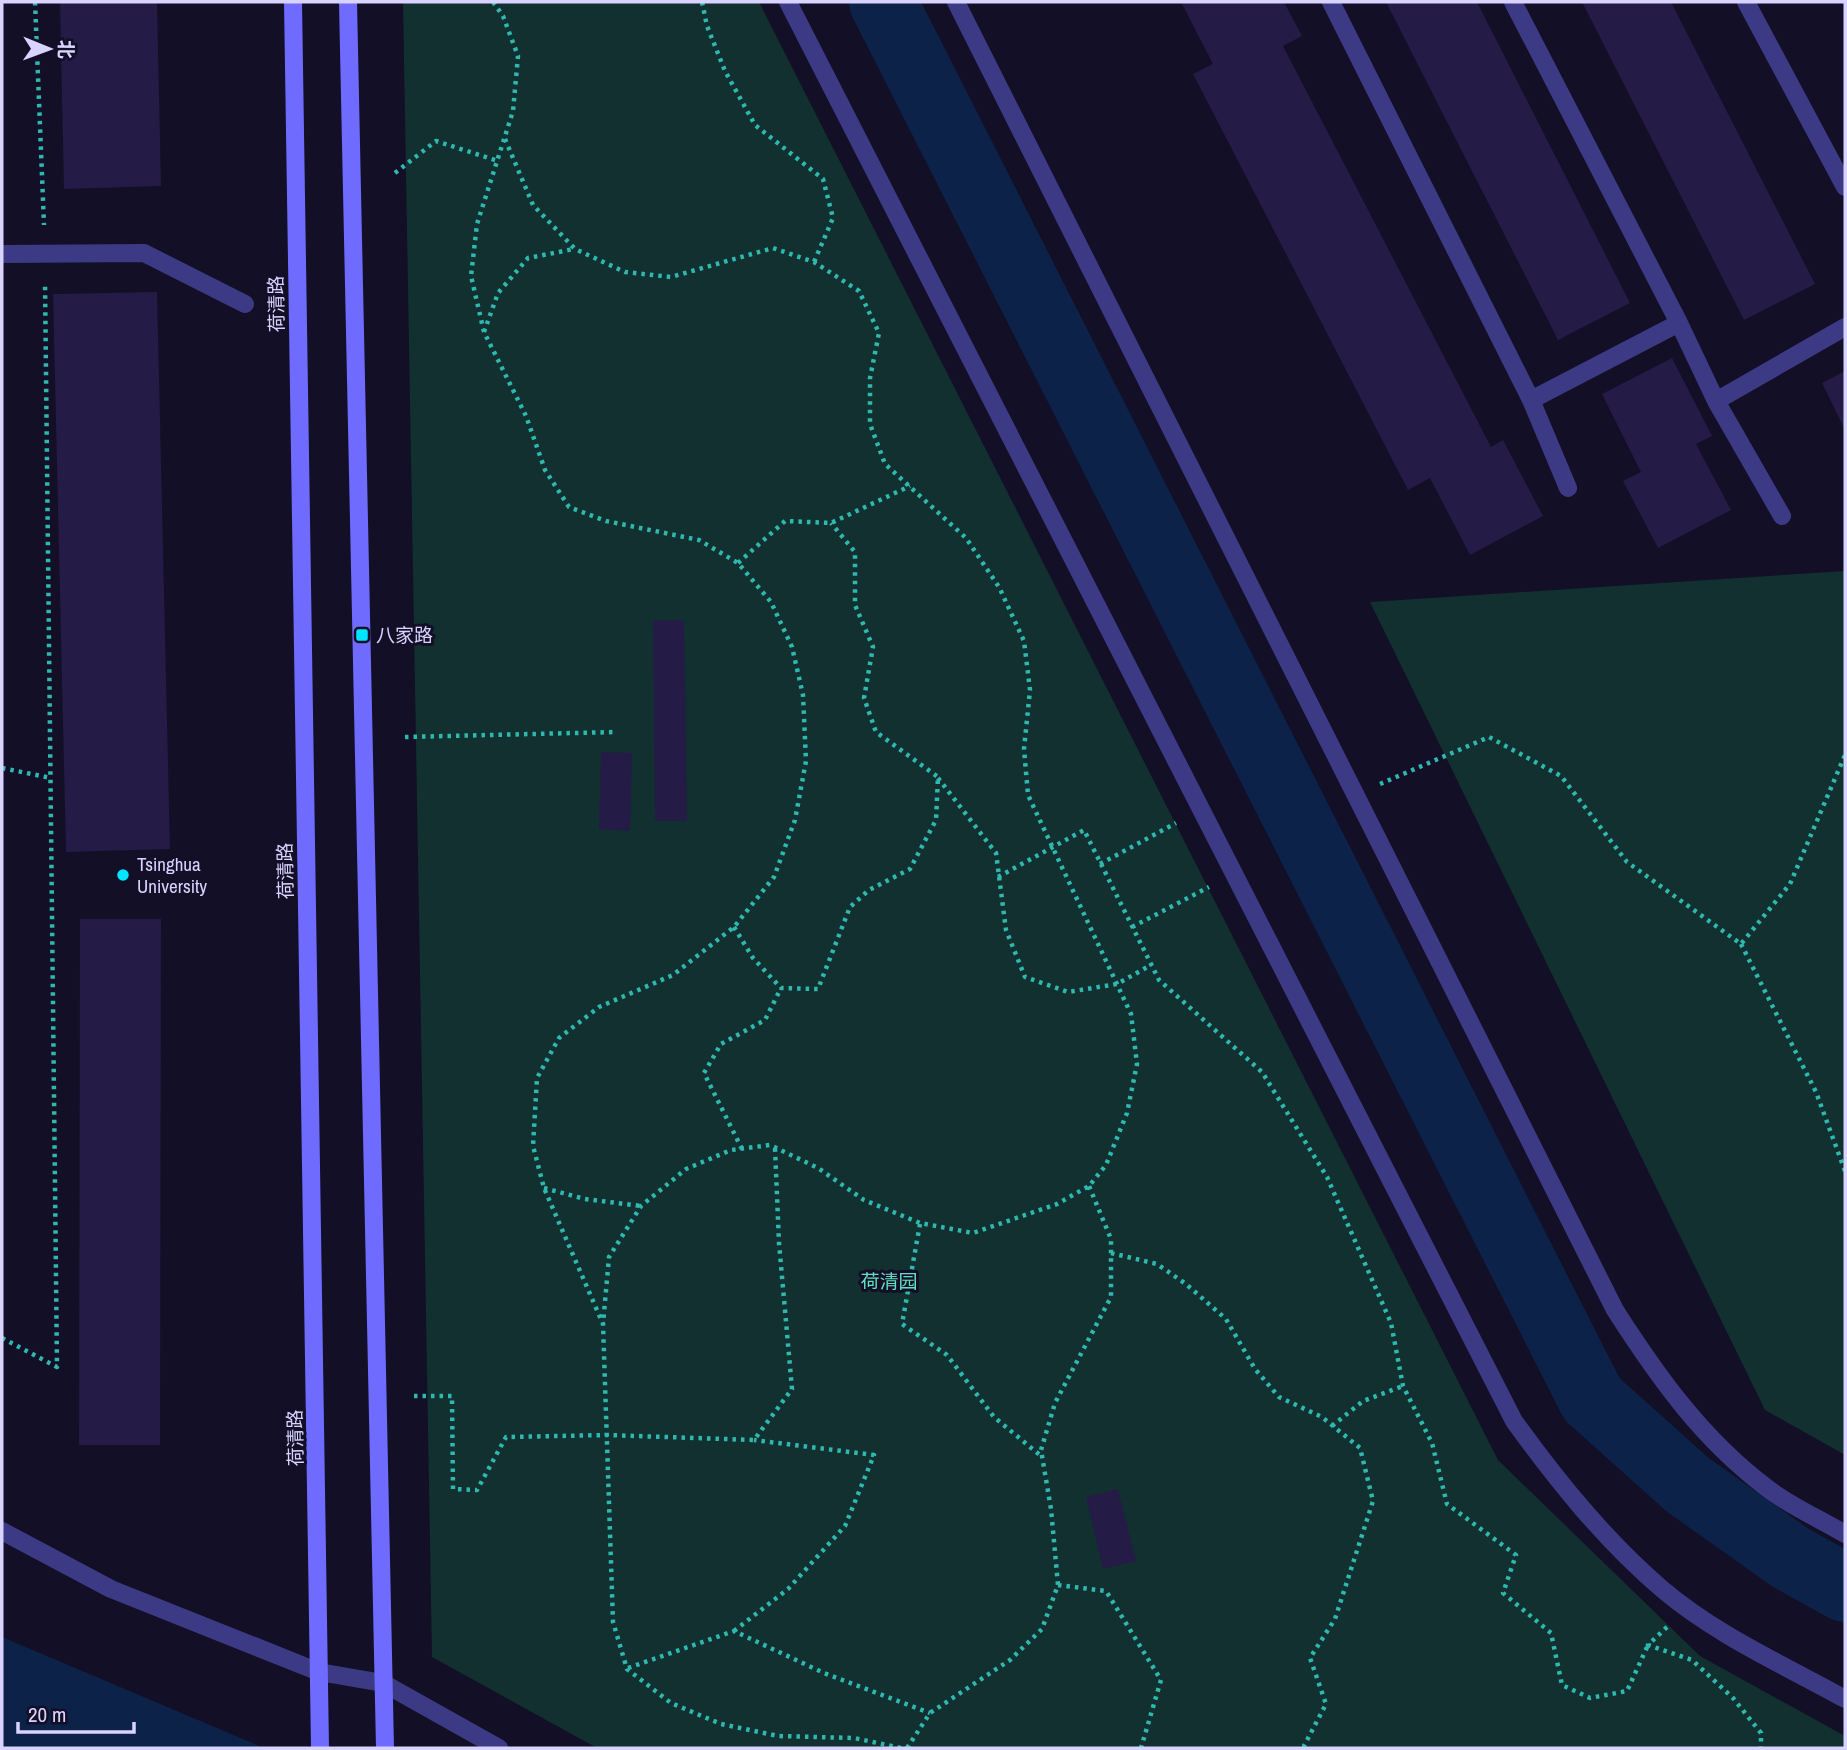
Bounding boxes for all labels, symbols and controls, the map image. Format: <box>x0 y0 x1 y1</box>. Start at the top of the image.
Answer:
north arrow <box>14 14 84 84</box>
text: 北 <box>53 40 79 59</box>
street label: 荷清路 <box>263 275 289 333</box>
place label: 八家路 <box>376 622 433 648</box>
marker: 八家路 <box>354 627 370 643</box>
street label: 荷清路 <box>272 842 298 900</box>
place label: Tsinghua University <box>137 851 207 899</box>
marker: Tsinghua University <box>115 867 131 883</box>
park label: 荷清园 <box>860 1268 918 1294</box>
street label: 荷清路 <box>282 1409 308 1467</box>
scale bar <box>18 1690 133 1734</box>
text: 20 m <box>28 1700 66 1729</box>

